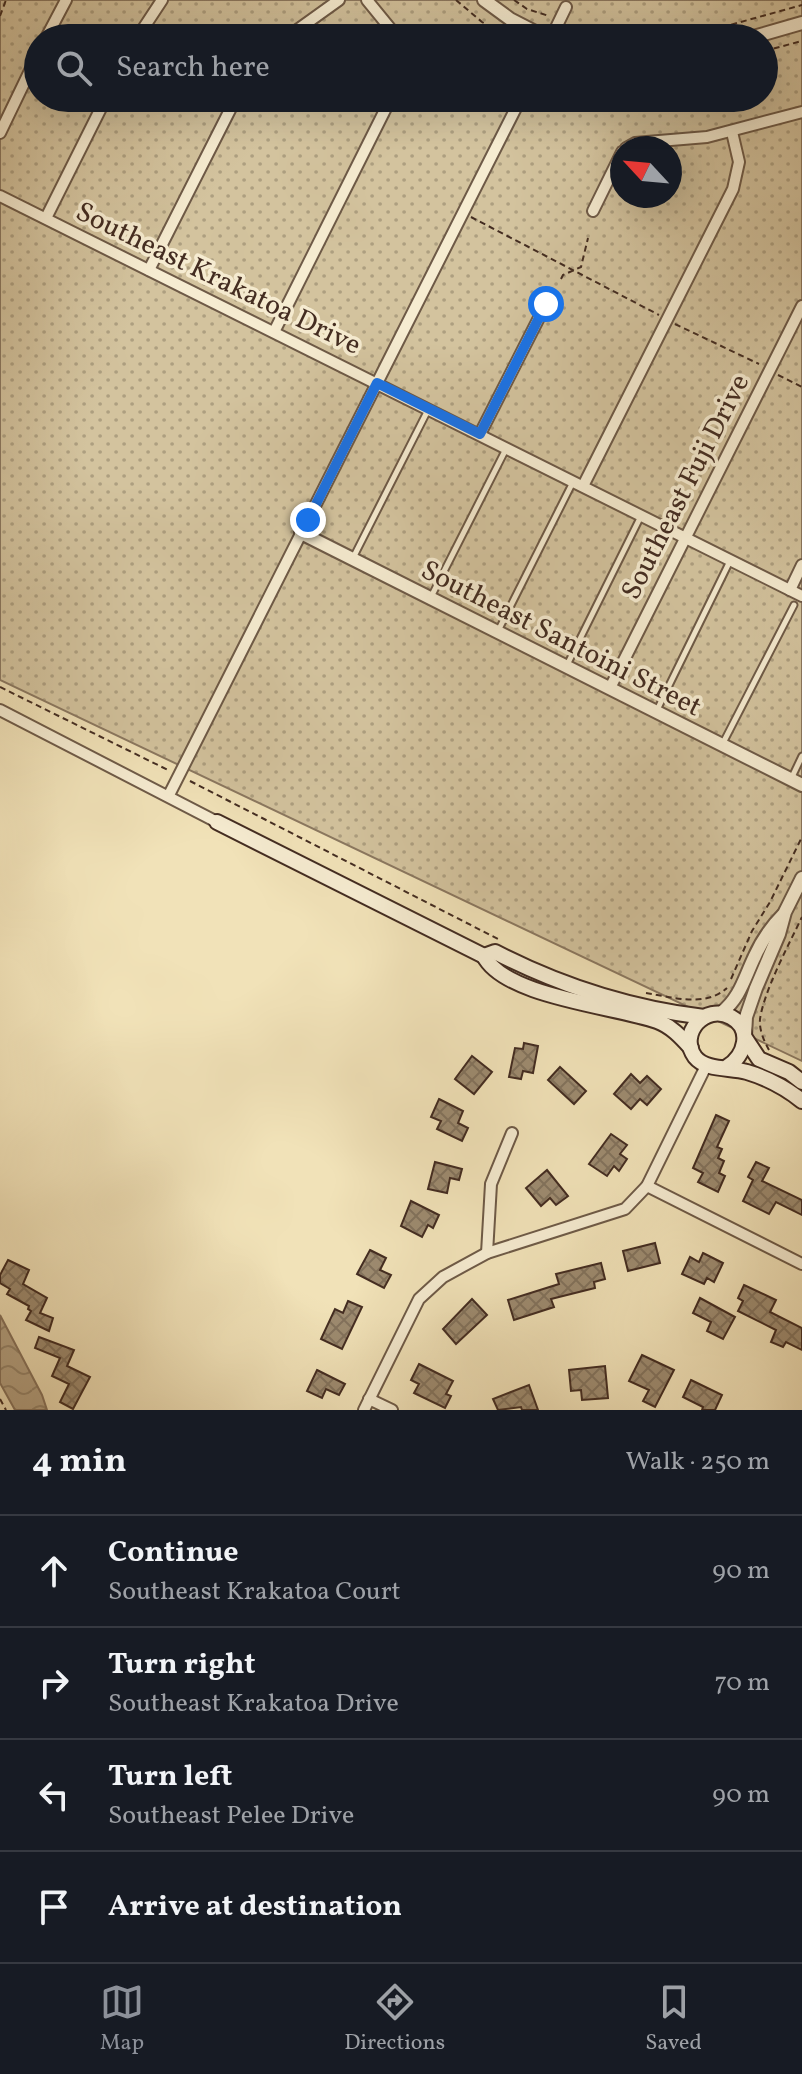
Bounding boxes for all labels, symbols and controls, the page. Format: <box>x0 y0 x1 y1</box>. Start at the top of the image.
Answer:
search box <box>24 24 778 112</box>
icon: search <box>52 46 96 90</box>
text: Search here <box>116 47 270 89</box>
north arrow <box>610 136 682 208</box>
street label: Southeast Krakatoa Drive <box>69 193 367 365</box>
route start <box>528 286 564 322</box>
street label: Southeast Fuji Drive <box>612 368 760 607</box>
route end <box>290 502 326 538</box>
street label: Southeast Santoini Street <box>414 551 708 727</box>
text: 4 min <box>32 1439 127 1486</box>
text: Walk · 250 m <box>626 1444 770 1480</box>
text: Continue <box>108 1532 239 1574</box>
icon: ahead <box>32 1549 76 1593</box>
text: 90 m <box>712 1553 770 1589</box>
text: Southeast Krakatoa Court <box>108 1574 401 1610</box>
text: Turn right <box>108 1644 256 1686</box>
icon: right <box>32 1661 76 1705</box>
text: 70 m <box>715 1665 770 1701</box>
text: Southeast Krakatoa Drive <box>108 1686 399 1722</box>
text: Turn left <box>108 1756 232 1798</box>
icon: left <box>32 1773 76 1817</box>
text: 90 m <box>712 1777 770 1813</box>
text: Southeast Pelee Drive <box>108 1798 354 1834</box>
icon: arrive <box>32 1885 76 1929</box>
text: Arrive at destination <box>108 1886 402 1928</box>
tab: Map <box>100 1980 144 2059</box>
tab: Directions <box>344 1980 445 2059</box>
tab: Saved <box>645 1980 702 2059</box>

